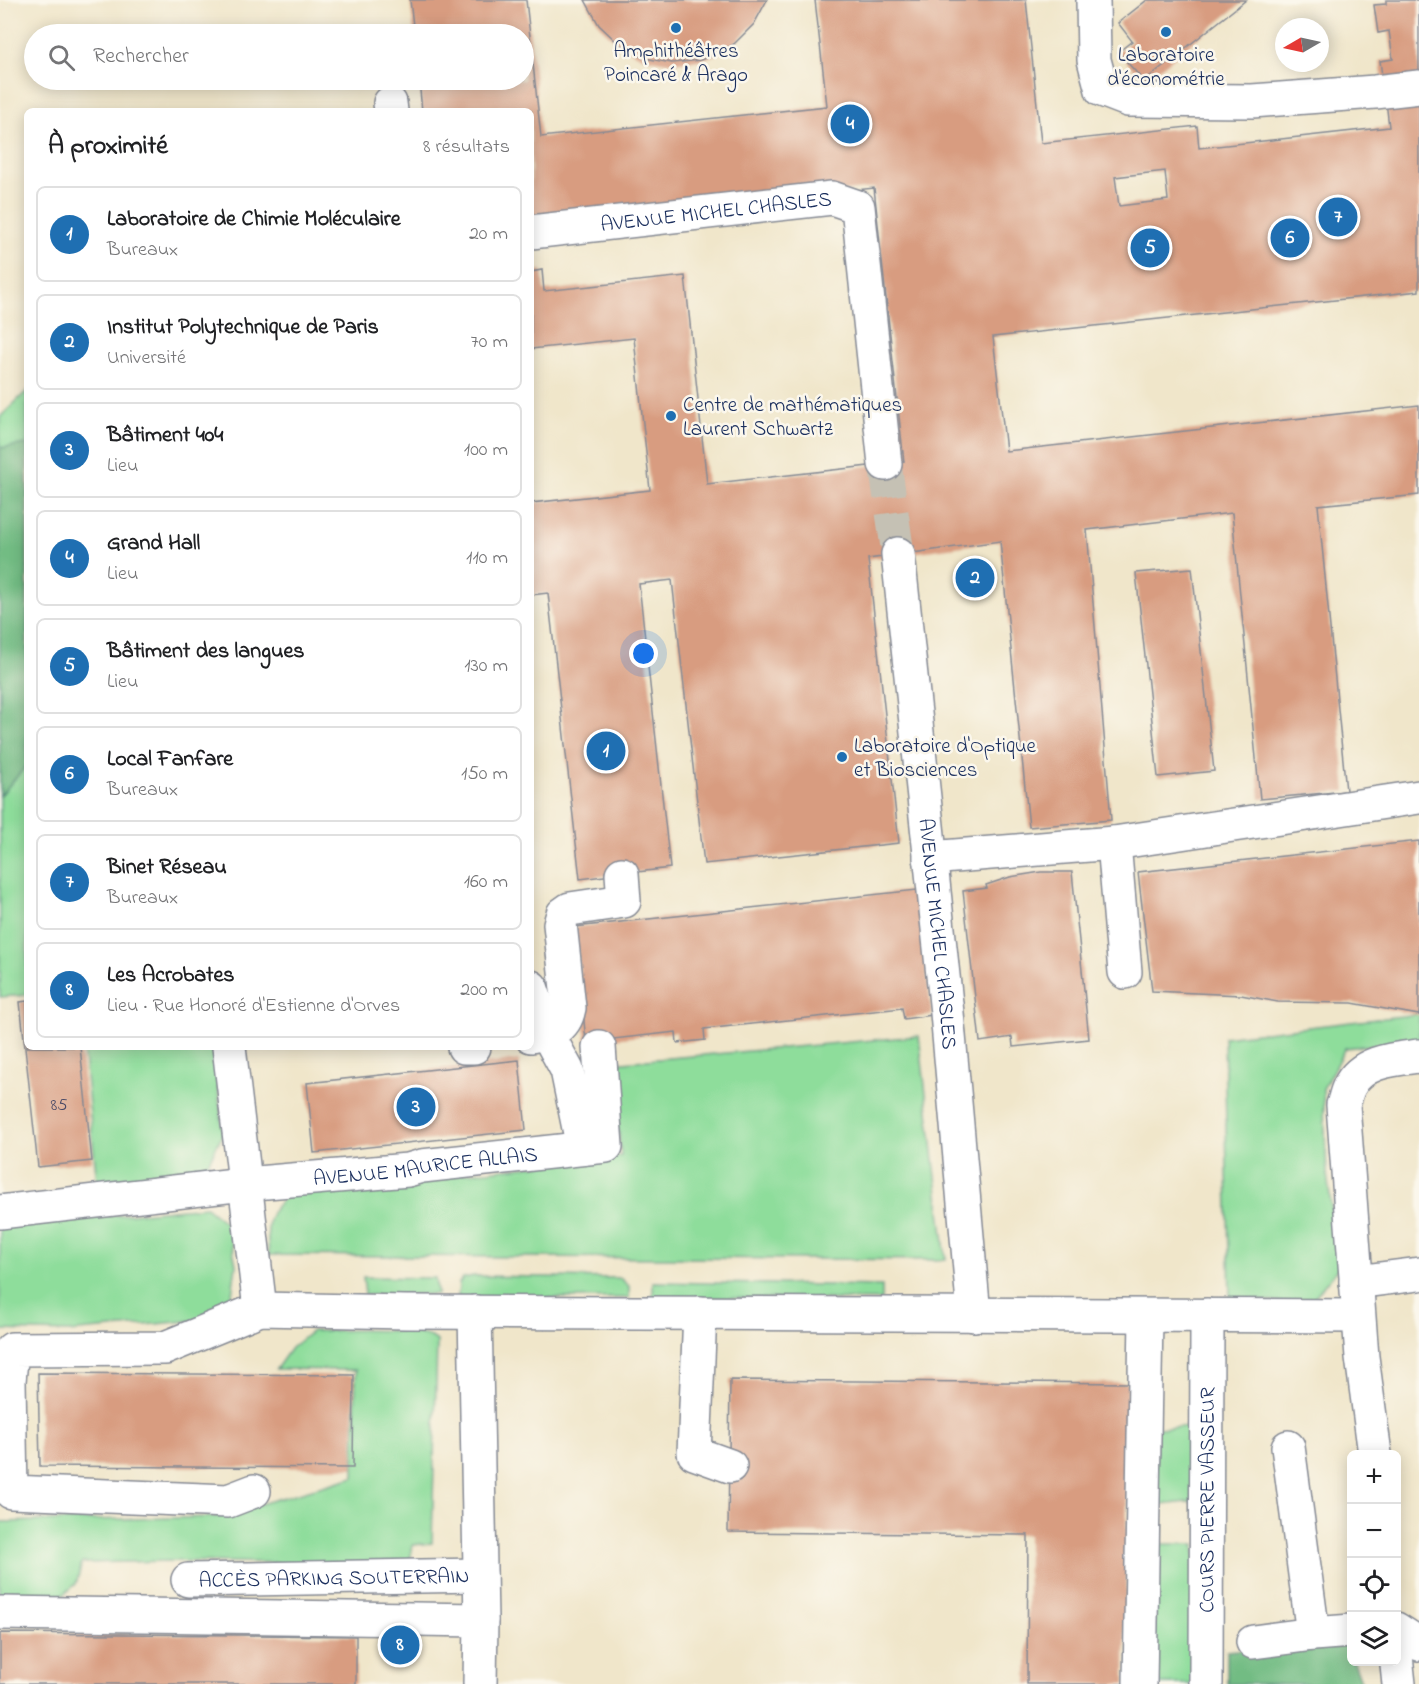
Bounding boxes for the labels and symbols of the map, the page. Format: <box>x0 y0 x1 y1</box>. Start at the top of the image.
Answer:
north arrow <box>1275 18 1329 72</box>
marker: Amphithéâtres Poincaré & Arago <box>669 21 683 35</box>
marker: Laboratoire d'économétrie <box>1159 25 1173 39</box>
place label: Amphithéâtres Poincaré & Arago <box>604 37 748 93</box>
place label: Laboratoire d'économétrie <box>1107 41 1225 95</box>
pin: 4 <box>830 102 870 146</box>
street label: AVENUE MICHEL CHASLES <box>599 185 833 241</box>
pin: 7 <box>1318 194 1358 240</box>
pin: 6 <box>1270 216 1310 260</box>
pin: 5 <box>1130 226 1170 270</box>
place label: Centre de mathématiques Laurent Schwartz <box>683 391 902 445</box>
marker: Centre de mathématiques Laurent Schwartz <box>664 409 678 423</box>
pin: 2 <box>956 556 994 600</box>
your location <box>629 639 658 668</box>
pin: 1 <box>586 728 626 774</box>
place label: Laboratoire d'Optique et Biosciences <box>854 732 1037 786</box>
marker: Laboratoire d'Optique et Biosciences <box>835 750 849 764</box>
street label: AVENUE MICHEL CHASLES <box>909 817 963 1051</box>
pin: 3 <box>396 1084 436 1130</box>
house number: 85 <box>50 1093 68 1119</box>
street label: AVENUE MAURICE ALLAIS <box>312 1141 539 1195</box>
street label: COURS PIERRE VASSEUR <box>1193 1387 1224 1613</box>
street label: ACCÈS PARKING SOUTERRAIN <box>198 1562 470 1597</box>
pin: 8 <box>380 1622 420 1668</box>

